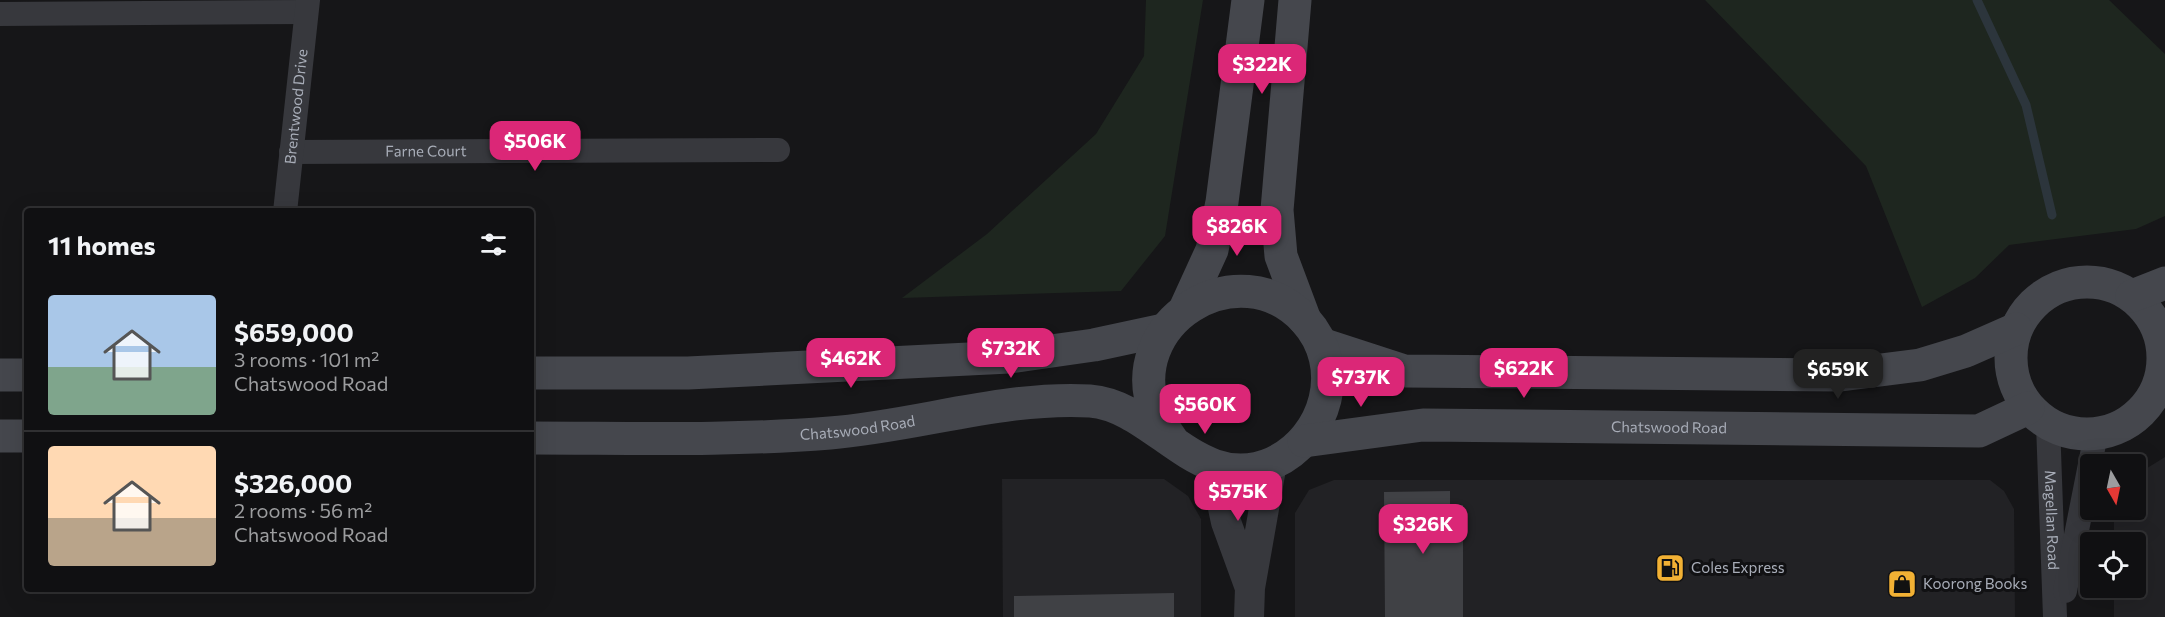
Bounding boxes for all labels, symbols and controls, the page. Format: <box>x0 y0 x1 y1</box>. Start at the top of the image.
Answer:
pin: $322K <box>1220 44 1304 95</box>
street label: Brentwood Drive <box>280 48 311 165</box>
text: $322K <box>1232 51 1292 75</box>
pin: $506K <box>493 121 577 172</box>
text: $506K <box>504 128 566 152</box>
street label: Farne Court <box>385 141 467 160</box>
pin: $826K <box>1195 206 1279 257</box>
text: $826K <box>1206 213 1268 237</box>
icon: filters <box>477 228 510 261</box>
text: 11 homes <box>48 229 156 260</box>
text: $659,000 <box>234 316 354 347</box>
icon: home <box>96 319 168 391</box>
pin: $732K <box>969 328 1053 379</box>
text: $732K <box>981 335 1041 359</box>
pin: $462K <box>809 338 893 389</box>
text: $462K <box>820 345 882 369</box>
text: 3 rooms · 101 m² <box>234 347 379 371</box>
pin: $622K <box>1482 348 1566 399</box>
pin: $659K <box>1796 349 1880 400</box>
text: $622K <box>1494 355 1554 379</box>
text: $659K <box>1807 356 1869 380</box>
pin: $737K <box>1319 357 1403 408</box>
text: $737K <box>1332 364 1390 388</box>
text: Chatswood Road <box>234 371 388 395</box>
pin: $560K <box>1163 384 1247 435</box>
text: $560K <box>1174 391 1236 415</box>
street label: Chatswood Road <box>799 411 916 443</box>
street label: Chatswood Road <box>1611 417 1727 436</box>
north arrow <box>2080 454 2146 520</box>
map controls <box>2080 454 2146 598</box>
text: $326,000 <box>234 467 352 498</box>
icon: home <box>96 470 168 542</box>
street label: Magellan Road <box>2042 470 2063 570</box>
pin: $575K <box>1196 471 1280 522</box>
text: $575K <box>1208 478 1268 502</box>
text: 2 rooms · 56 m² <box>234 498 372 522</box>
pin: $326K <box>1381 504 1465 555</box>
text: $326K <box>1393 511 1453 535</box>
text: Chatswood Road <box>234 522 388 546</box>
button: locate <box>2080 532 2146 598</box>
fuel station icon: Coles Express <box>1654 552 1686 584</box>
place label: Coles Express <box>1691 558 1785 576</box>
shop icon: Koorong Books <box>1886 568 1918 600</box>
place label: Koorong Books <box>1923 574 2027 592</box>

